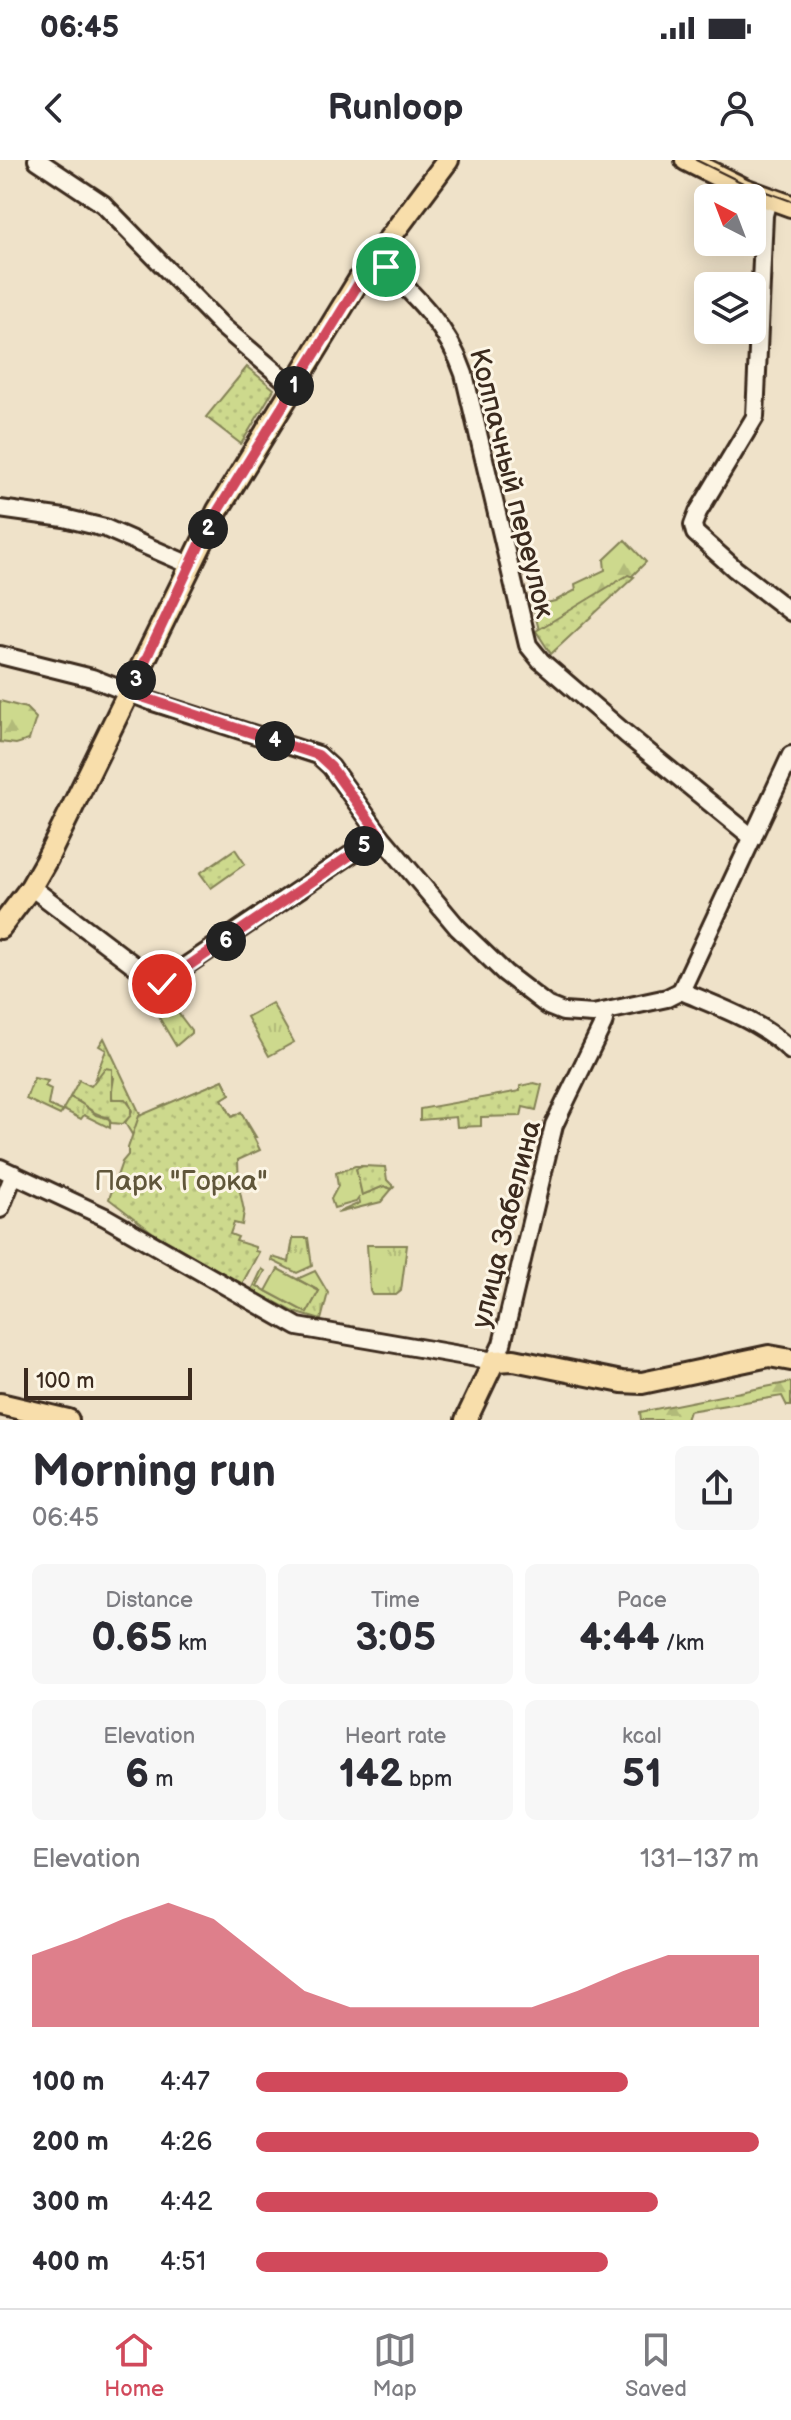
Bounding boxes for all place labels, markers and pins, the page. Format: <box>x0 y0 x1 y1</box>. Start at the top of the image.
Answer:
pin <box>352 233 420 301</box>
pin: 1 <box>274 366 314 406</box>
pin: 2 <box>188 509 228 549</box>
pin: 3 <box>116 660 156 700</box>
pin: 4 <box>255 721 295 761</box>
pin: 5 <box>344 826 384 866</box>
pin: 6 <box>206 921 246 961</box>
pin <box>128 950 196 1018</box>

